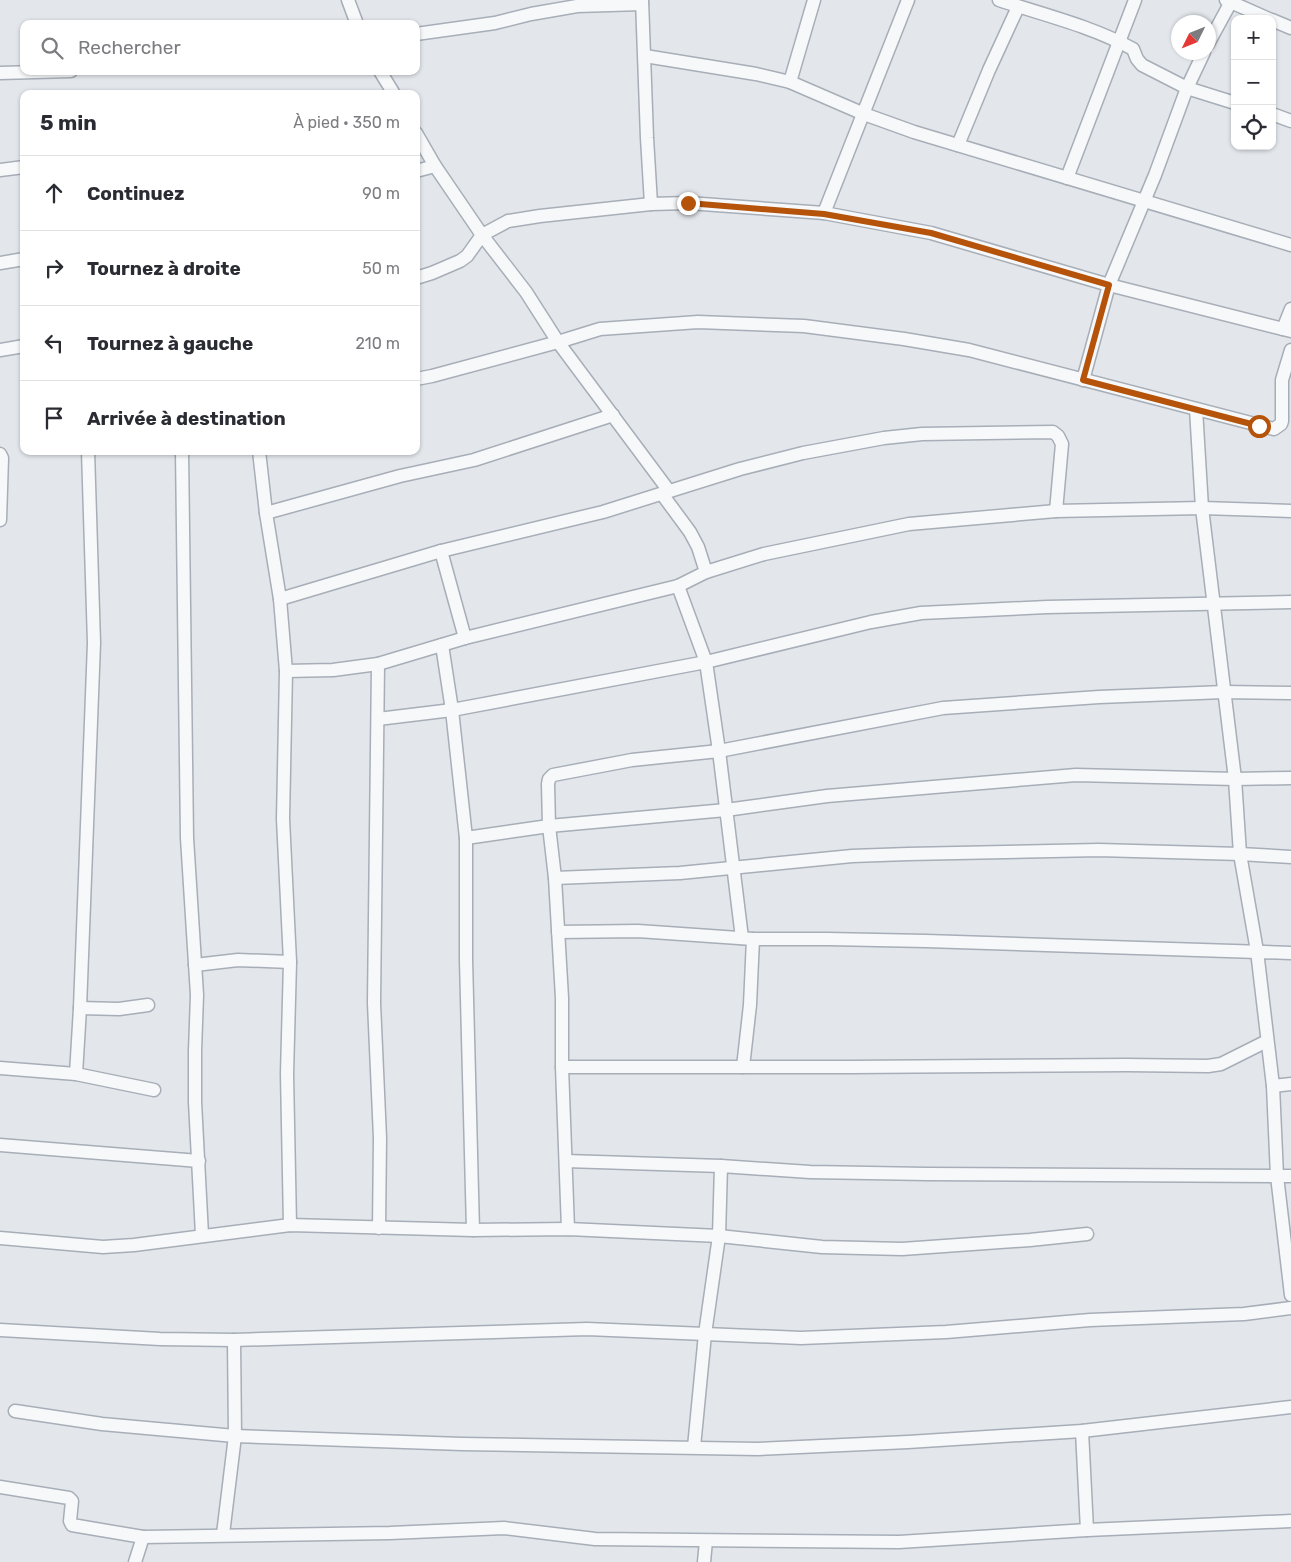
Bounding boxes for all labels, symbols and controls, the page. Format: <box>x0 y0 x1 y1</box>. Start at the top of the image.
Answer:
north arrow <box>1171 15 1216 60</box>
map controls <box>1231 15 1276 150</box>
button: + <box>1231 15 1276 60</box>
search box <box>20 20 420 75</box>
icon: search <box>38 34 66 62</box>
text: Rechercher <box>78 36 181 59</box>
button: − <box>1231 60 1276 105</box>
button: locate <box>1231 105 1276 150</box>
text: 5 min <box>40 110 97 135</box>
text: À pied · 350 m <box>293 113 400 132</box>
icon: ahead <box>40 179 68 207</box>
text: Continuez <box>87 182 185 205</box>
text: 90 m <box>362 184 400 203</box>
route end <box>677 192 700 215</box>
icon: right <box>40 254 68 282</box>
text: Tournez à droite <box>87 257 241 280</box>
text: 50 m <box>362 259 400 278</box>
icon: left <box>40 329 68 357</box>
text: Tournez à gauche <box>87 332 253 355</box>
text: 210 m <box>355 334 400 353</box>
icon: arrive <box>40 404 68 432</box>
text: Arrivée à destination <box>87 407 286 430</box>
route start <box>1248 415 1271 438</box>

